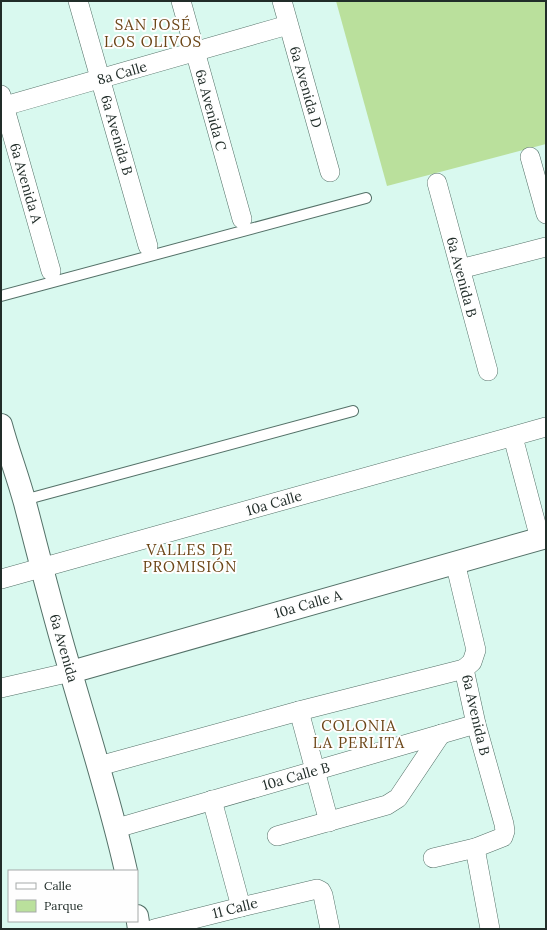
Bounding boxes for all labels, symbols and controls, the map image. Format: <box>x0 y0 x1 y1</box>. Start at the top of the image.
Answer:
district label: SAN JOSÉ LOS OLIVOS <box>104 15 202 51</box>
street label: 6a Avenida D <box>286 44 326 130</box>
street label: 8a Calle <box>95 57 149 89</box>
street label: 6a Avenida C <box>191 67 231 153</box>
street label: 6a Avenida B <box>97 93 137 177</box>
street label: 6a Avenida A <box>6 141 46 225</box>
street label: 6a Avenida B <box>443 235 481 319</box>
street label: 10a Calle <box>244 486 304 519</box>
district label: VALLES DE PROMISIÓN <box>143 540 237 576</box>
street label: 10a Calle A <box>272 586 344 622</box>
street label: 6a Avenida <box>46 612 82 684</box>
street label: 6a Avenida B <box>458 673 494 757</box>
district label: COLONIA LA PERLITA <box>313 716 405 752</box>
street label: 10a Calle B <box>260 758 332 794</box>
legend <box>8 870 138 922</box>
text: Calle <box>44 878 72 893</box>
street label: 11 Calle <box>210 894 260 922</box>
text: Parque <box>44 898 84 913</box>

